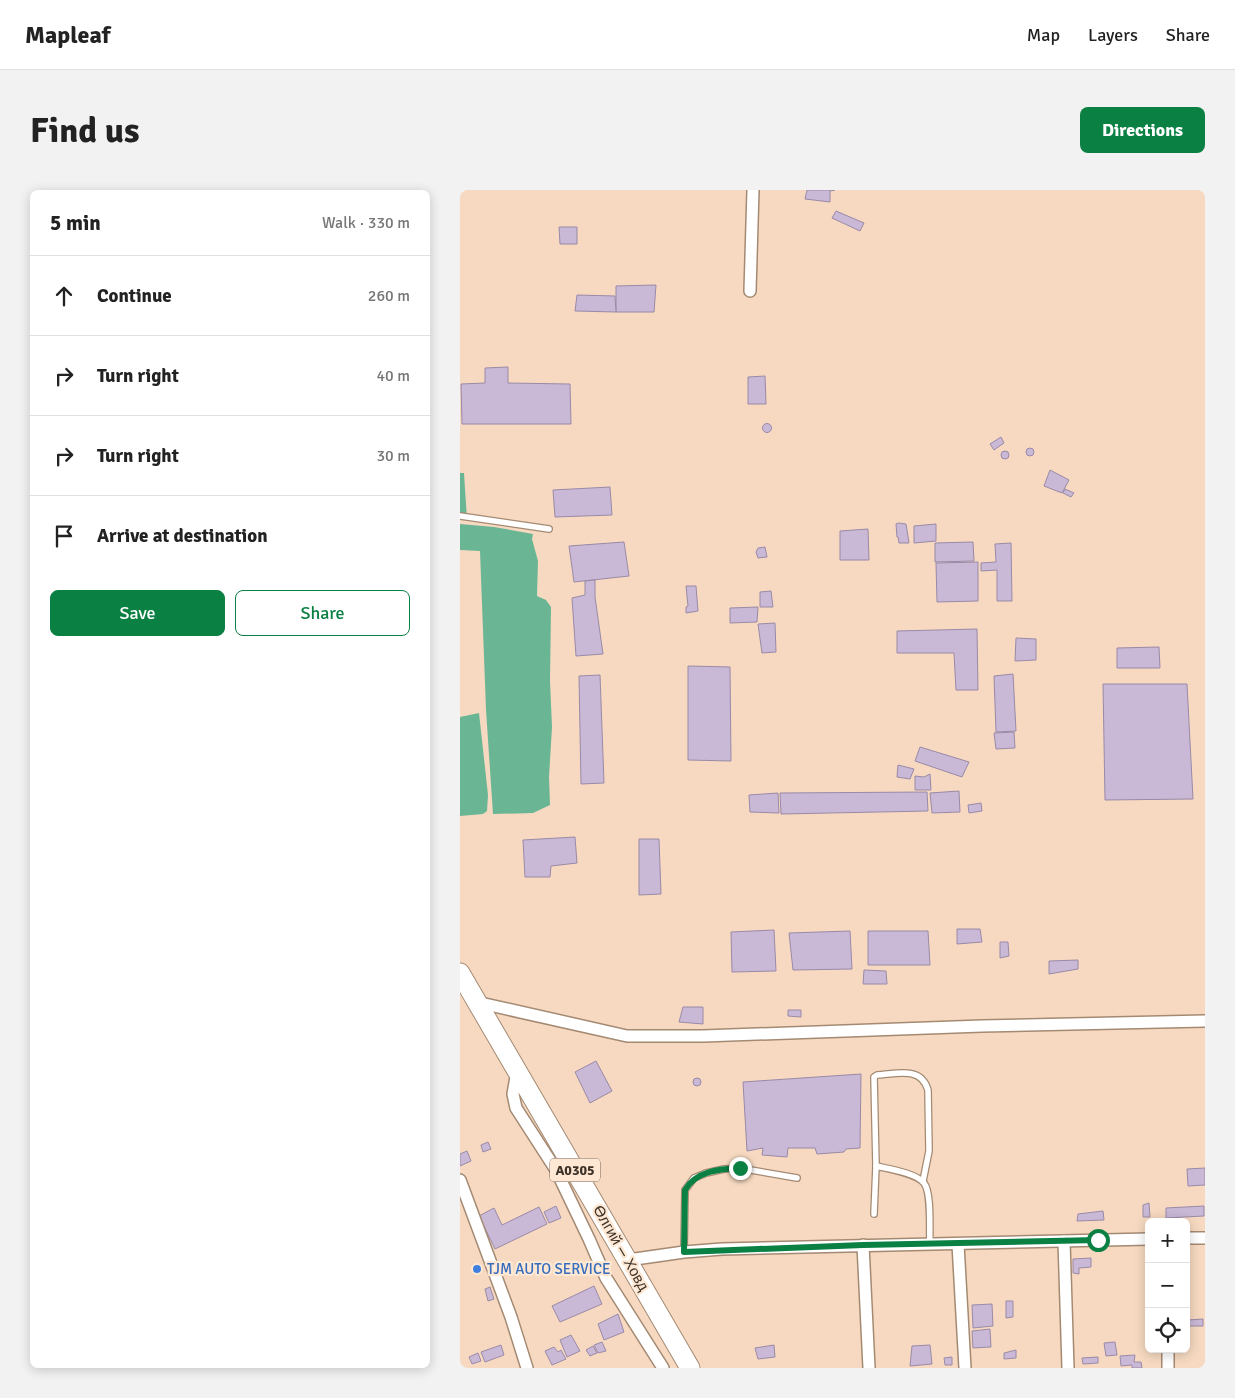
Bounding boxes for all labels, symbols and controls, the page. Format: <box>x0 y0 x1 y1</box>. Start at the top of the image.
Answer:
text: Mapleaf <box>25 20 110 50</box>
text: Map <box>1027 24 1060 46</box>
text: Layers <box>1088 24 1138 46</box>
text: Share <box>1166 24 1210 46</box>
button: Directions <box>1080 107 1205 153</box>
text: Find us <box>30 109 140 152</box>
text: 5 min <box>50 210 101 236</box>
text: Walk · 330 m <box>322 213 410 233</box>
icon: ahead <box>50 282 78 310</box>
text: Continue <box>97 284 172 308</box>
text: 260 m <box>368 286 410 306</box>
icon: right <box>50 362 78 390</box>
text: Turn right <box>97 364 179 388</box>
text: 40 m <box>376 366 410 386</box>
icon: right <box>50 442 78 470</box>
text: Turn right <box>97 444 179 468</box>
text: 30 m <box>376 446 410 466</box>
icon: arrive <box>50 522 78 550</box>
text: Arrive at destination <box>97 524 268 548</box>
button: Save <box>50 590 225 636</box>
button: Share <box>235 590 410 636</box>
route end <box>729 1157 752 1180</box>
road number: A0305 <box>550 1158 600 1182</box>
street label: Өлгий — Ховд <box>589 1202 653 1294</box>
map controls <box>1145 1218 1190 1353</box>
button: + <box>1145 1218 1190 1263</box>
route start <box>1087 1229 1110 1252</box>
place label: TJM AUTO SERVICE <box>487 1260 611 1278</box>
marker: TJM AUTO SERVICE <box>471 1263 483 1275</box>
button: − <box>1145 1263 1190 1308</box>
button: locate <box>1145 1308 1190 1353</box>

